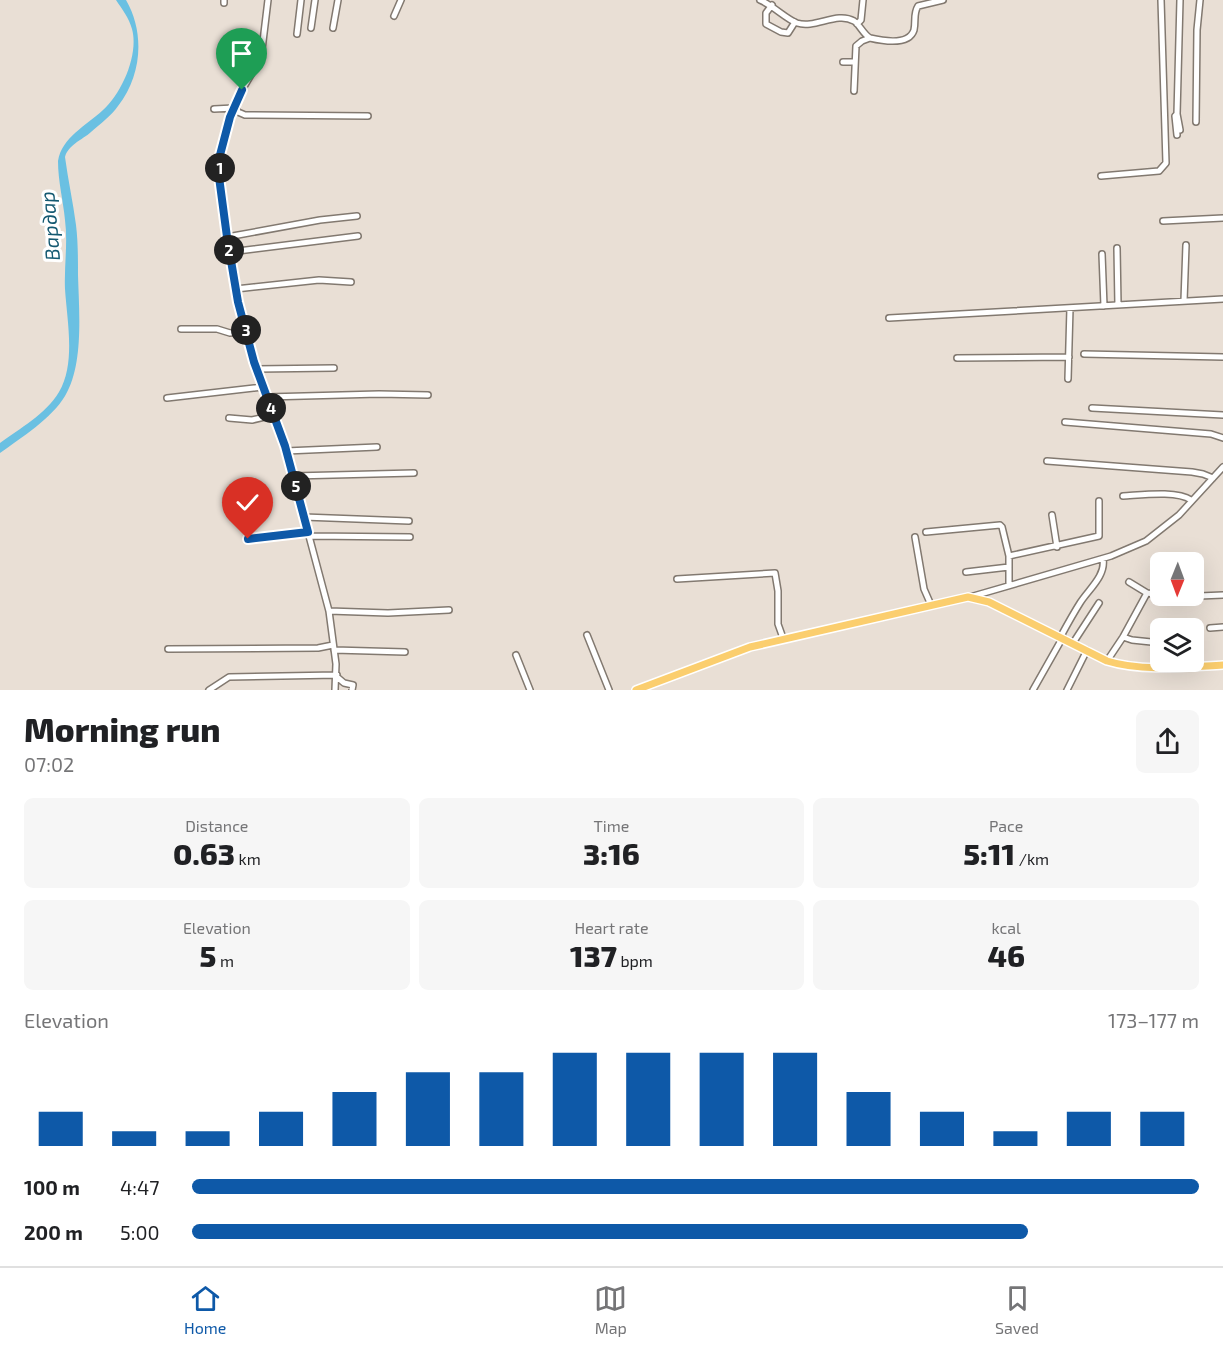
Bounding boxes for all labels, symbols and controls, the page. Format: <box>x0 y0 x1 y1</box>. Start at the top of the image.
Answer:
pin <box>216 28 267 90</box>
icon: arrive <box>225 37 258 70</box>
pin: 1 <box>205 153 235 183</box>
text: 1 <box>217 158 223 177</box>
water label: Вардар <box>34 190 64 262</box>
pin: 2 <box>214 235 244 265</box>
text: 2 <box>224 240 234 259</box>
pin: 3 <box>231 315 261 345</box>
text: 3 <box>241 320 251 339</box>
pin: 4 <box>256 393 286 423</box>
text: 4 <box>266 398 276 417</box>
pin: 5 <box>281 471 311 501</box>
text: 5 <box>292 476 300 495</box>
pin <box>222 477 273 539</box>
icon: check <box>231 486 264 519</box>
north arrow <box>1150 552 1204 606</box>
map controls <box>1150 552 1204 672</box>
button: layers <box>1150 618 1204 672</box>
text: Morning run <box>24 709 221 749</box>
button: share <box>1136 710 1199 773</box>
text: 07:02 <box>24 752 74 776</box>
text: Distance <box>185 816 248 835</box>
text: Time <box>594 816 629 835</box>
text: Pace <box>989 816 1023 835</box>
text: 0.63 <box>173 835 235 871</box>
text: 3:16 <box>583 835 640 871</box>
text: 5:11 <box>963 835 1015 871</box>
text: km <box>235 849 261 868</box>
text: /km <box>1015 849 1049 868</box>
text: Elevation <box>183 918 251 937</box>
text: Heart rate <box>574 918 649 937</box>
text: kcal <box>992 918 1021 937</box>
text: 5 <box>200 937 216 973</box>
text: 137 <box>570 937 617 973</box>
text: 46 <box>987 937 1025 973</box>
text: m <box>216 951 234 970</box>
text: bpm <box>617 951 653 970</box>
text: Elevation <box>24 1008 109 1032</box>
text: 173–177 m <box>1108 1008 1199 1032</box>
text: 100 m <box>24 1175 80 1199</box>
text: 4:47 <box>120 1175 160 1199</box>
text: 200 m <box>24 1220 83 1244</box>
text: 5:00 <box>120 1220 160 1244</box>
tab: Home <box>184 1282 226 1337</box>
tab: Map <box>594 1282 627 1337</box>
tab: Saved <box>995 1282 1039 1337</box>

